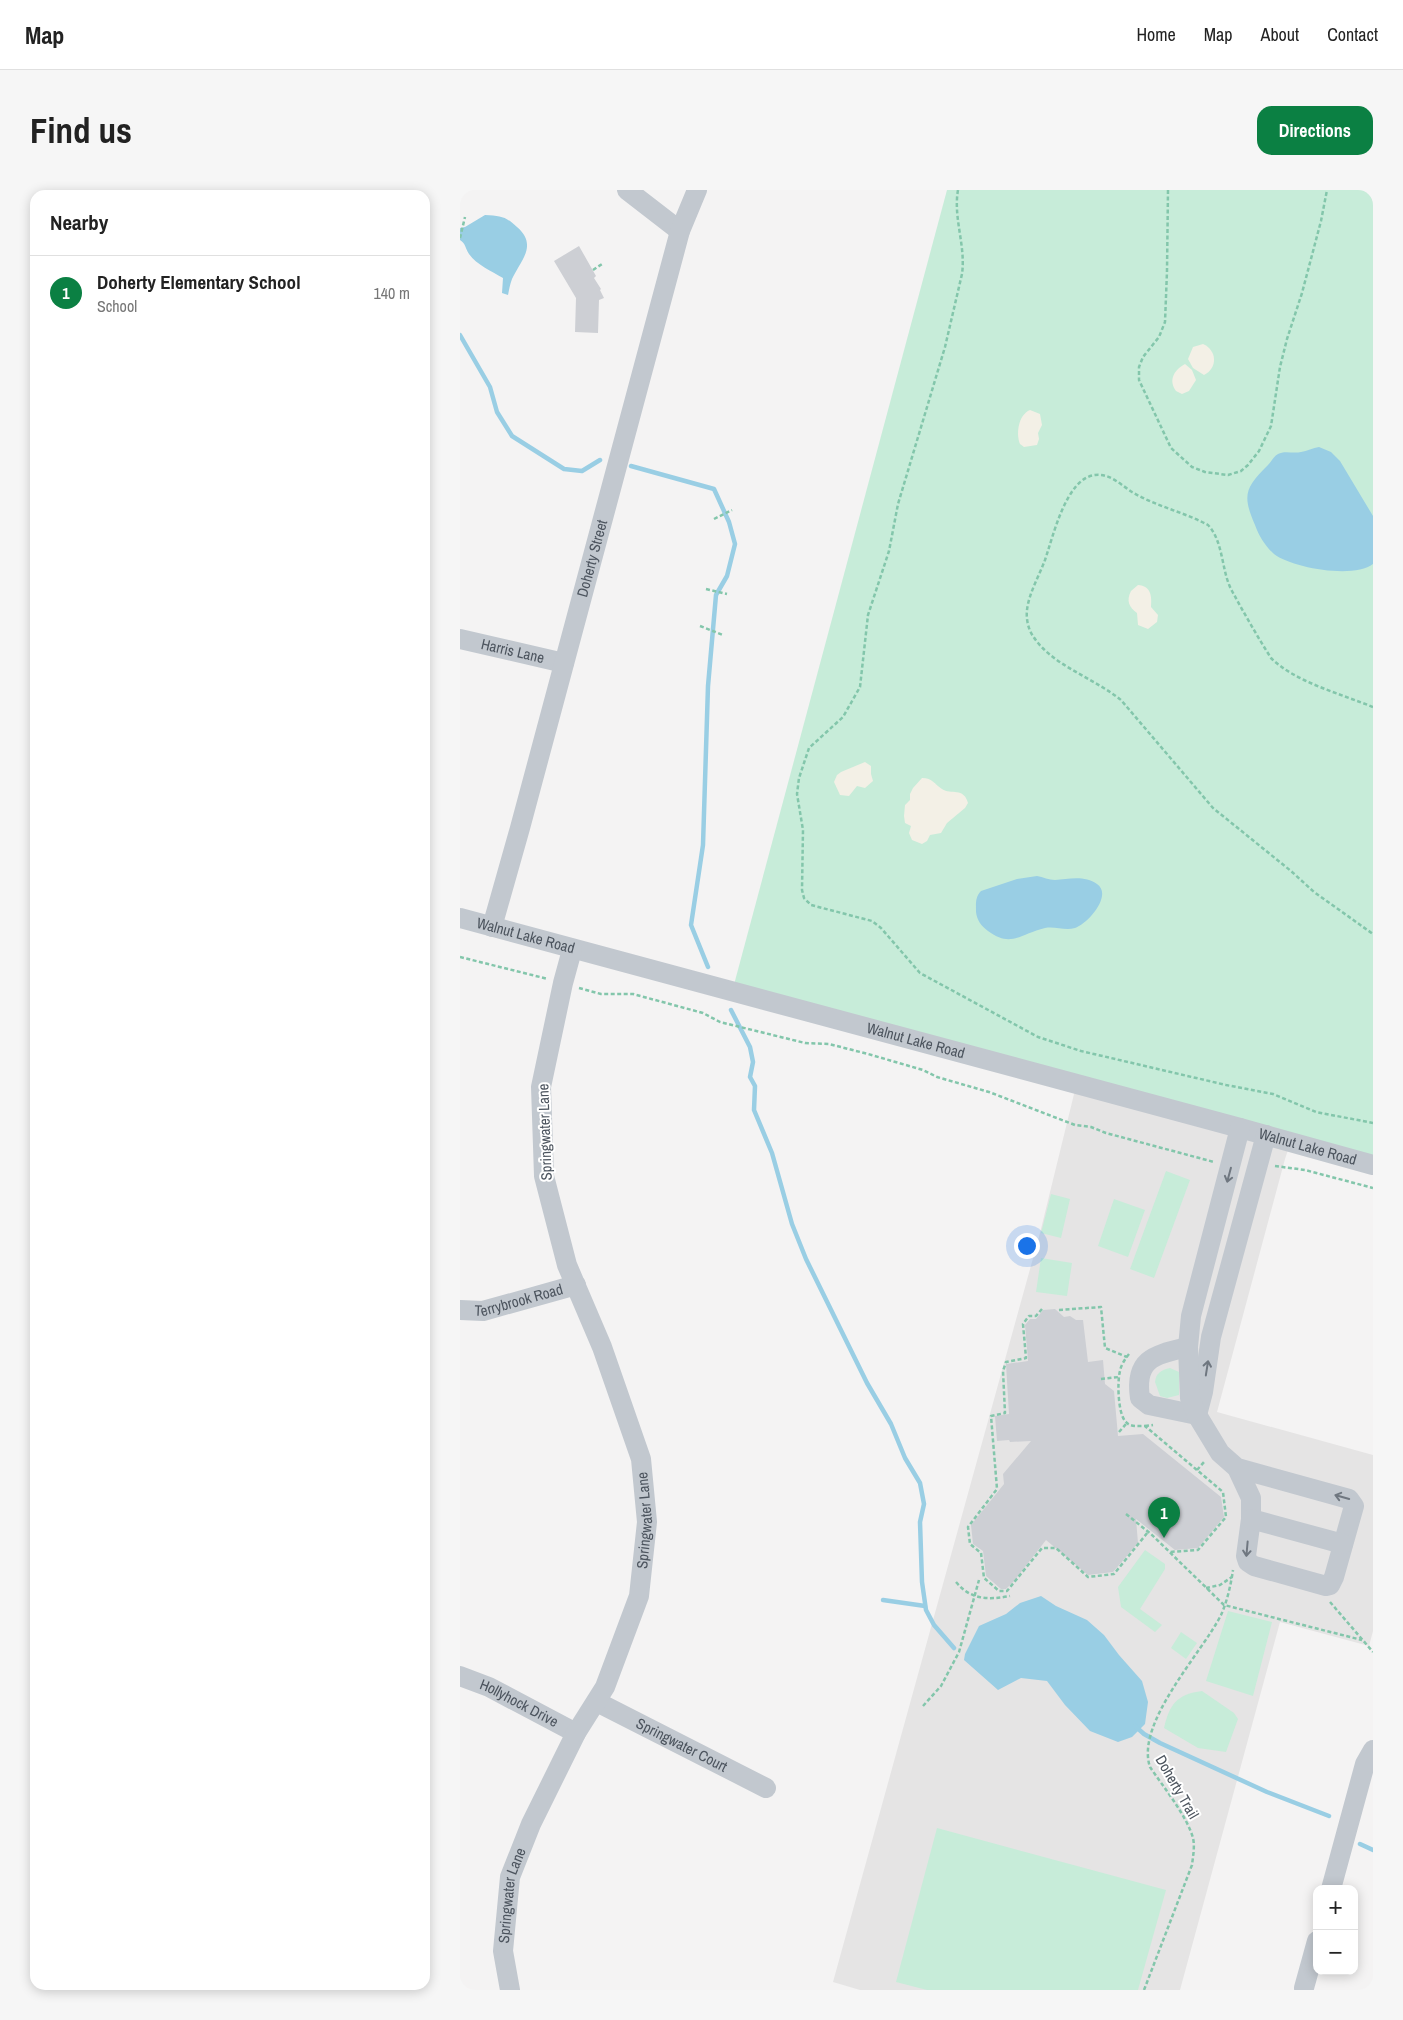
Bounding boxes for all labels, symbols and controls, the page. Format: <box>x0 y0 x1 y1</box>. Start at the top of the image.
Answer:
text: Map <box>25 19 64 51</box>
text: Home <box>1136 22 1176 47</box>
text: Map <box>1204 22 1233 47</box>
text: About <box>1261 22 1299 47</box>
text: Contact <box>1327 22 1378 47</box>
button: Directions <box>1257 106 1373 155</box>
text: Find us <box>30 107 132 154</box>
text: Nearby <box>50 208 108 237</box>
text: Doherty Elementary School <box>97 269 300 295</box>
text: 1 <box>62 282 70 304</box>
text: 140 m <box>374 282 410 304</box>
text: School <box>97 295 137 317</box>
street label: Doherty Street <box>571 517 612 599</box>
street label: Harris Lane <box>479 633 547 668</box>
street label: Walnut Lake Road <box>474 912 577 958</box>
street label: Walnut Lake Road <box>864 1017 967 1063</box>
street label: Springwater Lane <box>532 1083 557 1181</box>
street label: Walnut Lake Road <box>1256 1123 1359 1170</box>
one-way arrow <box>1223 1167 1233 1183</box>
your location <box>1014 1233 1040 1259</box>
street label: Terrybrook Road <box>474 1278 565 1321</box>
one-way arrow <box>1202 1360 1212 1376</box>
street label: Springwater Lane <box>631 1471 657 1570</box>
one-way arrow <box>1334 1492 1350 1502</box>
pin: 1 <box>1148 1497 1180 1538</box>
one-way arrow <box>1243 1541 1252 1557</box>
street label: Hollyhock Drive <box>477 1673 562 1732</box>
street label: Springwater Court <box>633 1713 732 1777</box>
street label: Doherty Trail <box>1151 1751 1204 1823</box>
street label: Springwater Lane <box>493 1844 531 1944</box>
map controls <box>1313 1885 1358 1975</box>
button: + <box>1313 1885 1358 1930</box>
button: − <box>1313 1930 1358 1975</box>

